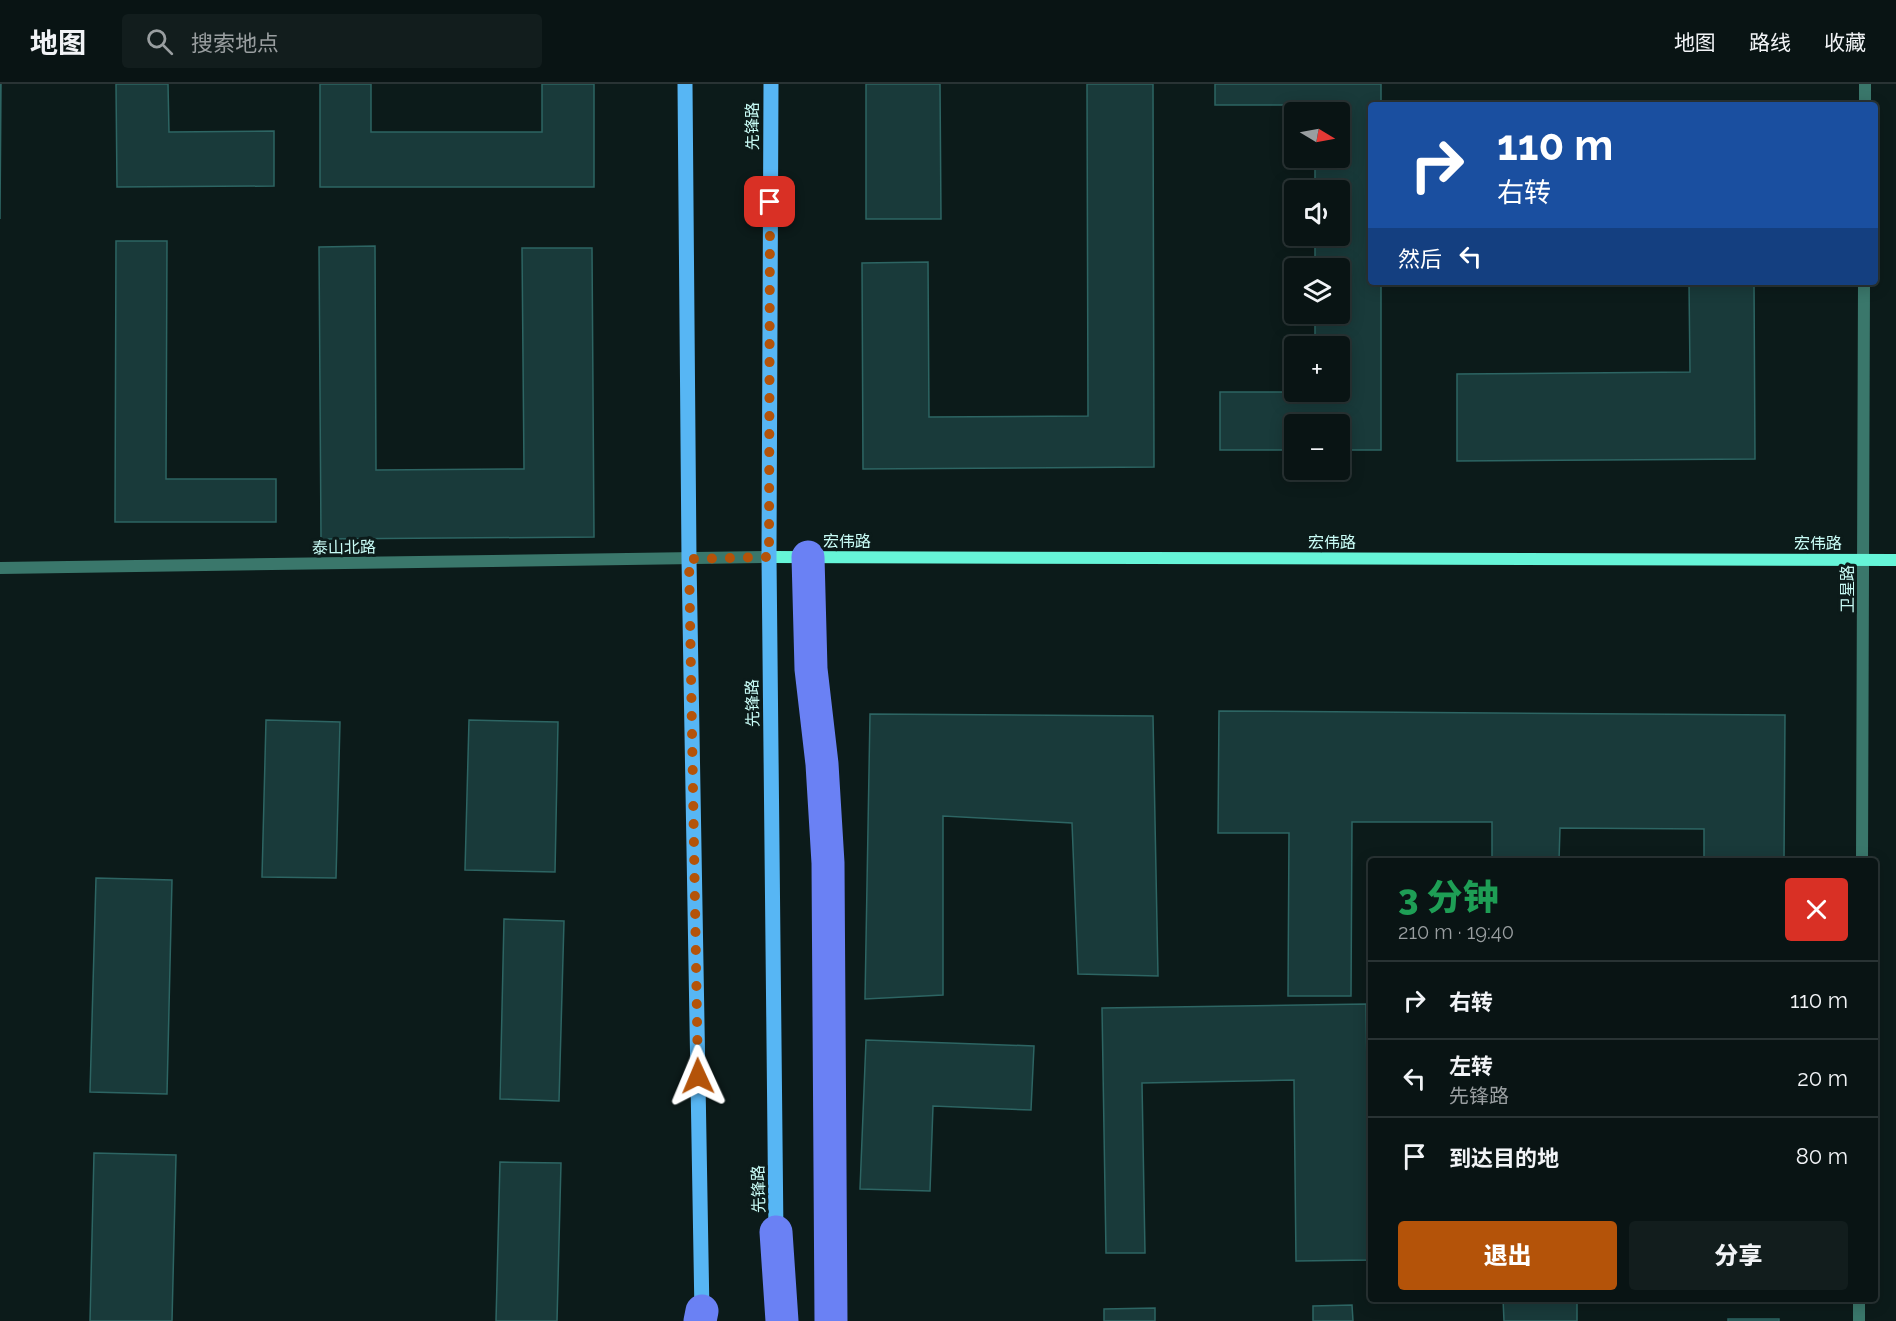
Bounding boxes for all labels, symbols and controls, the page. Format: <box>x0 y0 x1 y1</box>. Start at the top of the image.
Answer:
search box <box>122 14 542 68</box>
icon: search <box>143 25 176 58</box>
text: 地图 <box>30 27 86 60</box>
text: 搜索地点 <box>191 30 279 56</box>
text: 地图 <box>1674 30 1716 55</box>
text: 路线 <box>1749 30 1791 55</box>
text: 收藏 <box>1824 30 1866 55</box>
street label: 先锋路 <box>743 102 762 150</box>
north arrow <box>1284 102 1350 168</box>
map controls <box>1284 102 1350 480</box>
text: 110 m <box>1497 121 1613 170</box>
icon: right <box>1398 126 1476 204</box>
pin <box>744 176 795 227</box>
text: 右转 <box>1497 177 1551 208</box>
button: sound <box>1284 180 1350 246</box>
icon: arrive <box>753 185 786 218</box>
icon: left <box>1454 240 1487 273</box>
text: 然后 <box>1398 246 1442 272</box>
button: layers <box>1284 258 1350 324</box>
button: + <box>1284 336 1350 402</box>
button: − <box>1284 414 1350 480</box>
street label: 宏伟路 <box>823 532 871 551</box>
street label: 宏伟路 <box>1308 533 1356 552</box>
street label: 宏伟路 <box>1794 534 1842 553</box>
street label: 泰山北路 <box>312 537 376 558</box>
street label: 卫星路 <box>1838 565 1857 613</box>
street label: 先锋路 <box>743 679 762 727</box>
text: 3 分钟 <box>1398 876 1499 918</box>
button: close <box>1785 878 1848 941</box>
text: 210 m · 19:40 <box>1398 920 1514 944</box>
icon: right <box>1398 984 1431 1017</box>
text: 110 m <box>1790 987 1848 1013</box>
text: 右转 <box>1449 989 1493 1015</box>
position arrow <box>666 1044 730 1108</box>
text: 左转 <box>1449 1053 1493 1079</box>
icon: left <box>1398 1062 1431 1095</box>
text: 20 m <box>1797 1065 1848 1091</box>
text: 先锋路 <box>1449 1084 1509 1108</box>
icon: arrive <box>1398 1140 1431 1173</box>
text: 80 m <box>1796 1143 1848 1169</box>
text: 到达目的地 <box>1449 1145 1559 1171</box>
street label: 先锋路 <box>749 1165 768 1213</box>
button: 退出 <box>1398 1221 1617 1290</box>
button: 分享 <box>1629 1221 1848 1290</box>

